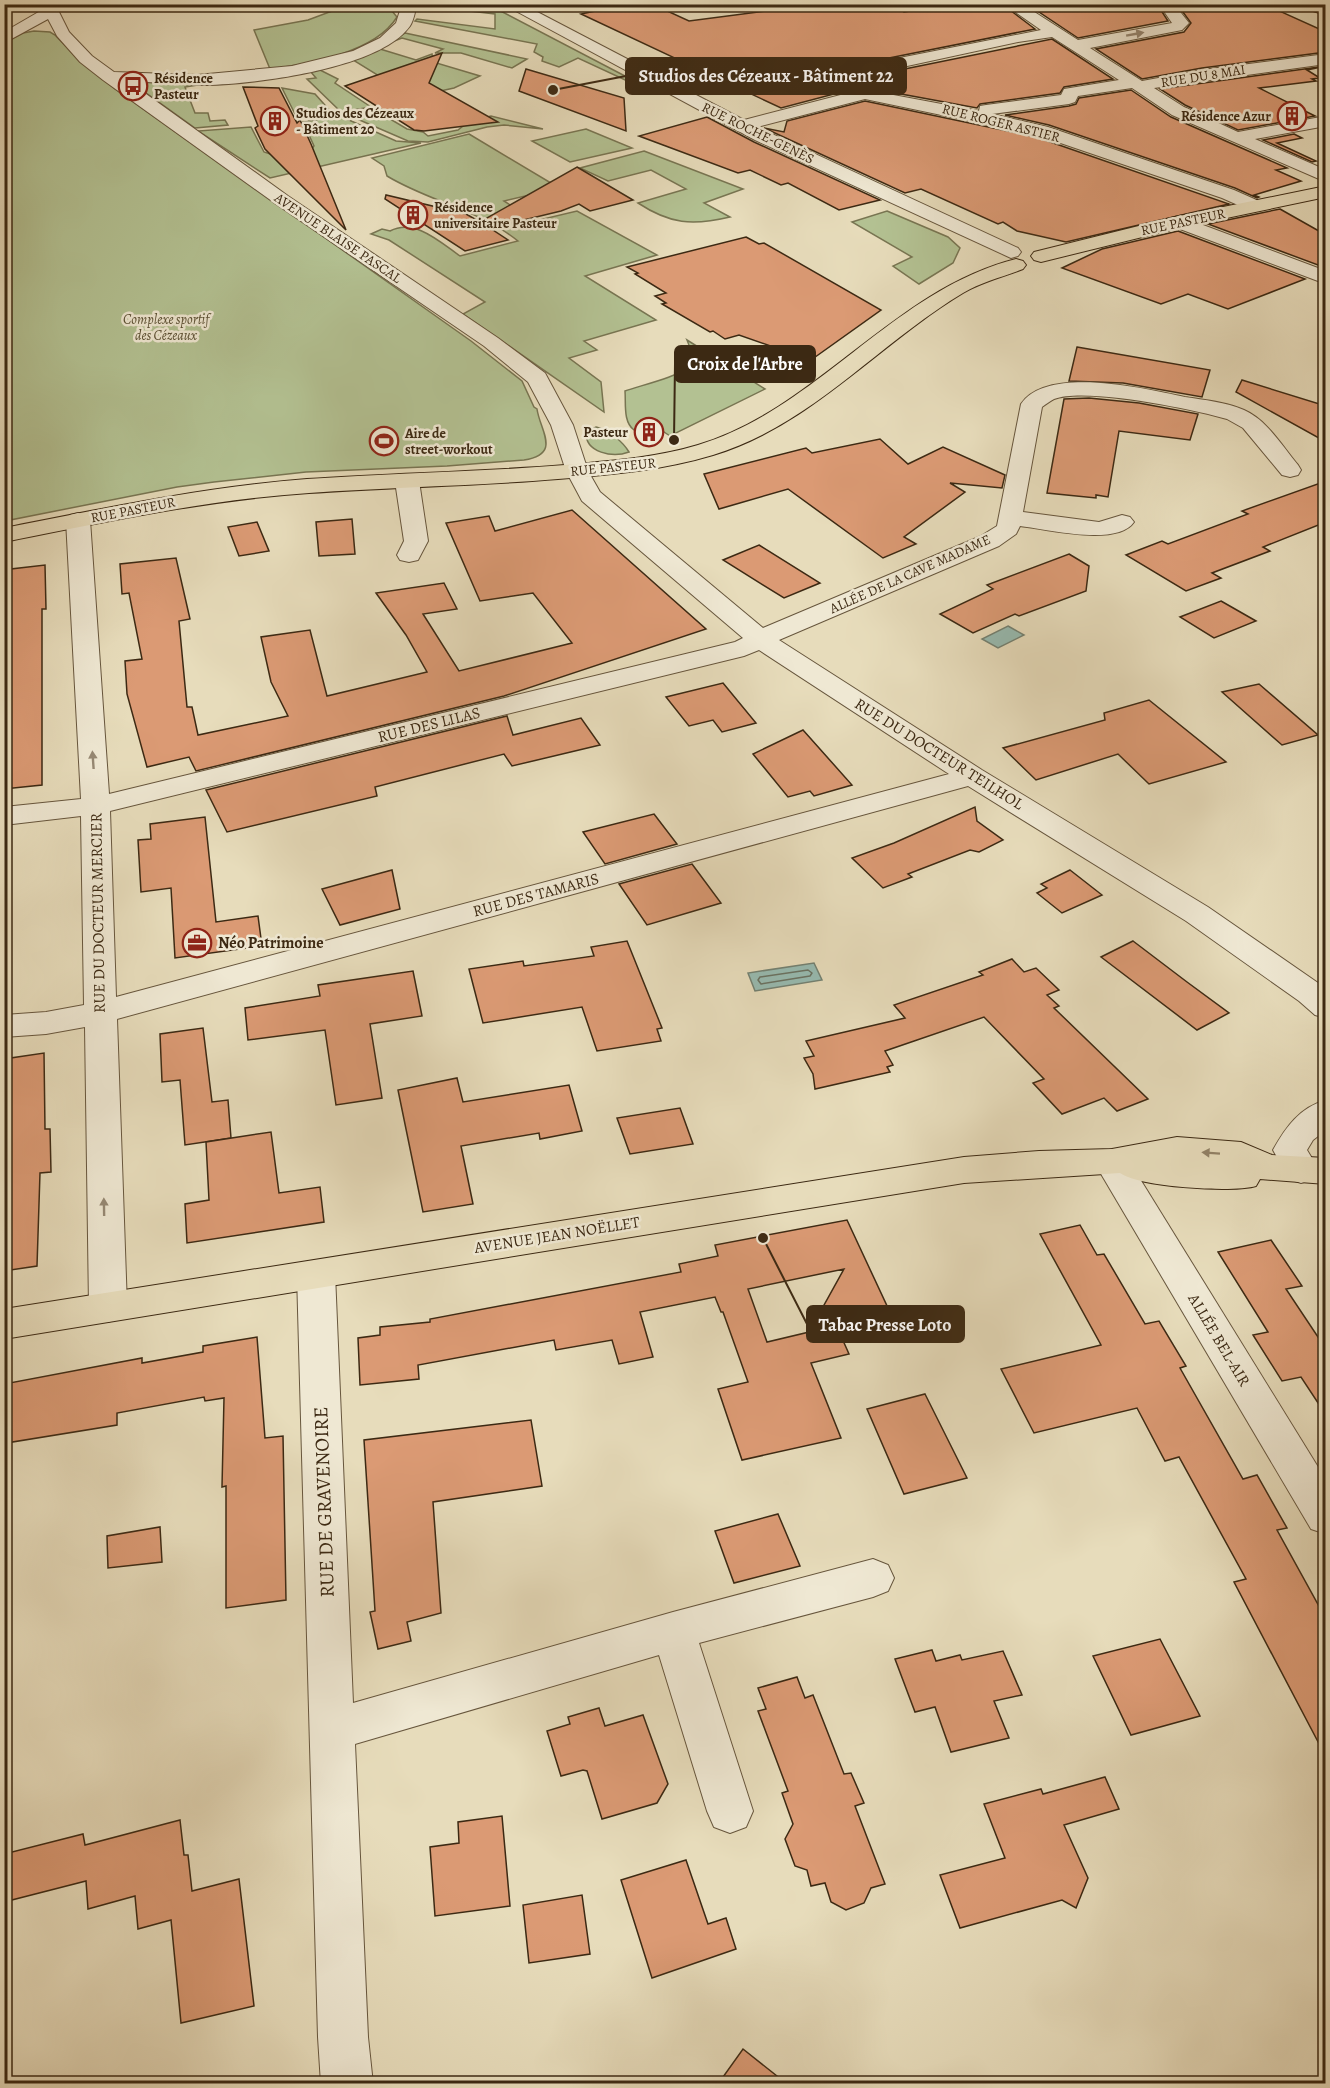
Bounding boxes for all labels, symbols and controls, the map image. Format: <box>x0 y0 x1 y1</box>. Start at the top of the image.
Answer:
one-way arrow <box>1126 30 1145 39</box>
callout: Studios des Cézeaux - Bâtiment 22 <box>626 58 906 94</box>
street label: RUE DU 8 MAI <box>1159 60 1247 92</box>
text: Studios des Cézeaux - Bâtiment 22 <box>639 64 894 88</box>
place label: Résidence Pasteur <box>154 69 213 104</box>
bus stop icon: Résidence Pasteur <box>117 70 149 102</box>
street label: RUE ROCHE-GENÈS <box>699 98 817 168</box>
street label: RUE ROGER ASTIER <box>940 99 1062 147</box>
building icon: Résidence Azur <box>1276 100 1308 132</box>
place label: Studios des Cézeaux - Bâtiment 20 <box>296 104 414 139</box>
building icon: Studios des Cézeaux - Bâtiment 20 <box>259 105 291 137</box>
place label: Résidence Azur <box>1181 107 1271 126</box>
street label: AVENUE BLAISE PASCAL <box>270 188 406 288</box>
place label: Résidence universitaire Pasteur <box>434 198 557 233</box>
building icon: Résidence universitaire Pasteur <box>397 199 429 231</box>
street label: RUE PASTEUR <box>1139 204 1227 240</box>
park label: Complexe sportif des Cézeaux <box>123 310 212 345</box>
callout: Croix de l'Arbre <box>675 346 815 382</box>
text: Croix de l'Arbre <box>687 352 803 376</box>
building icon: Pasteur <box>633 416 665 448</box>
place label: Pasteur <box>583 423 628 442</box>
place label: Aire de street-workout <box>404 424 493 459</box>
sports icon: Aire de street-workout <box>368 425 400 457</box>
street label: RUE PASTEUR <box>569 453 657 481</box>
street label: RUE PASTEUR <box>89 492 177 528</box>
street label: ALLÉE DE LA CAVE MADAME <box>826 530 994 619</box>
street label: RUE DU DOCTEUR TEILHOL <box>850 693 1029 816</box>
street label: RUE DES LILAS <box>375 702 483 748</box>
one-way arrow <box>89 751 98 770</box>
street label: RUE DU DOCTEUR MERCIER <box>85 812 111 1013</box>
street label: RUE DES TAMARIS <box>470 868 602 922</box>
office icon: Néo Patrimoine <box>181 927 213 959</box>
place label: Néo Patrimoine <box>218 932 324 954</box>
one-way arrow <box>1201 1148 1220 1157</box>
one-way arrow <box>100 1198 109 1217</box>
street label: AVENUE JEAN NOËLLET <box>472 1211 642 1259</box>
street label: ALLÉE BEL-AIR <box>1182 1289 1255 1391</box>
callout: Tabac Presse Loto <box>807 1306 964 1342</box>
text: Tabac Presse Loto <box>818 1313 952 1337</box>
street label: RUE DE GRAVENOIRE <box>307 1406 341 1598</box>

